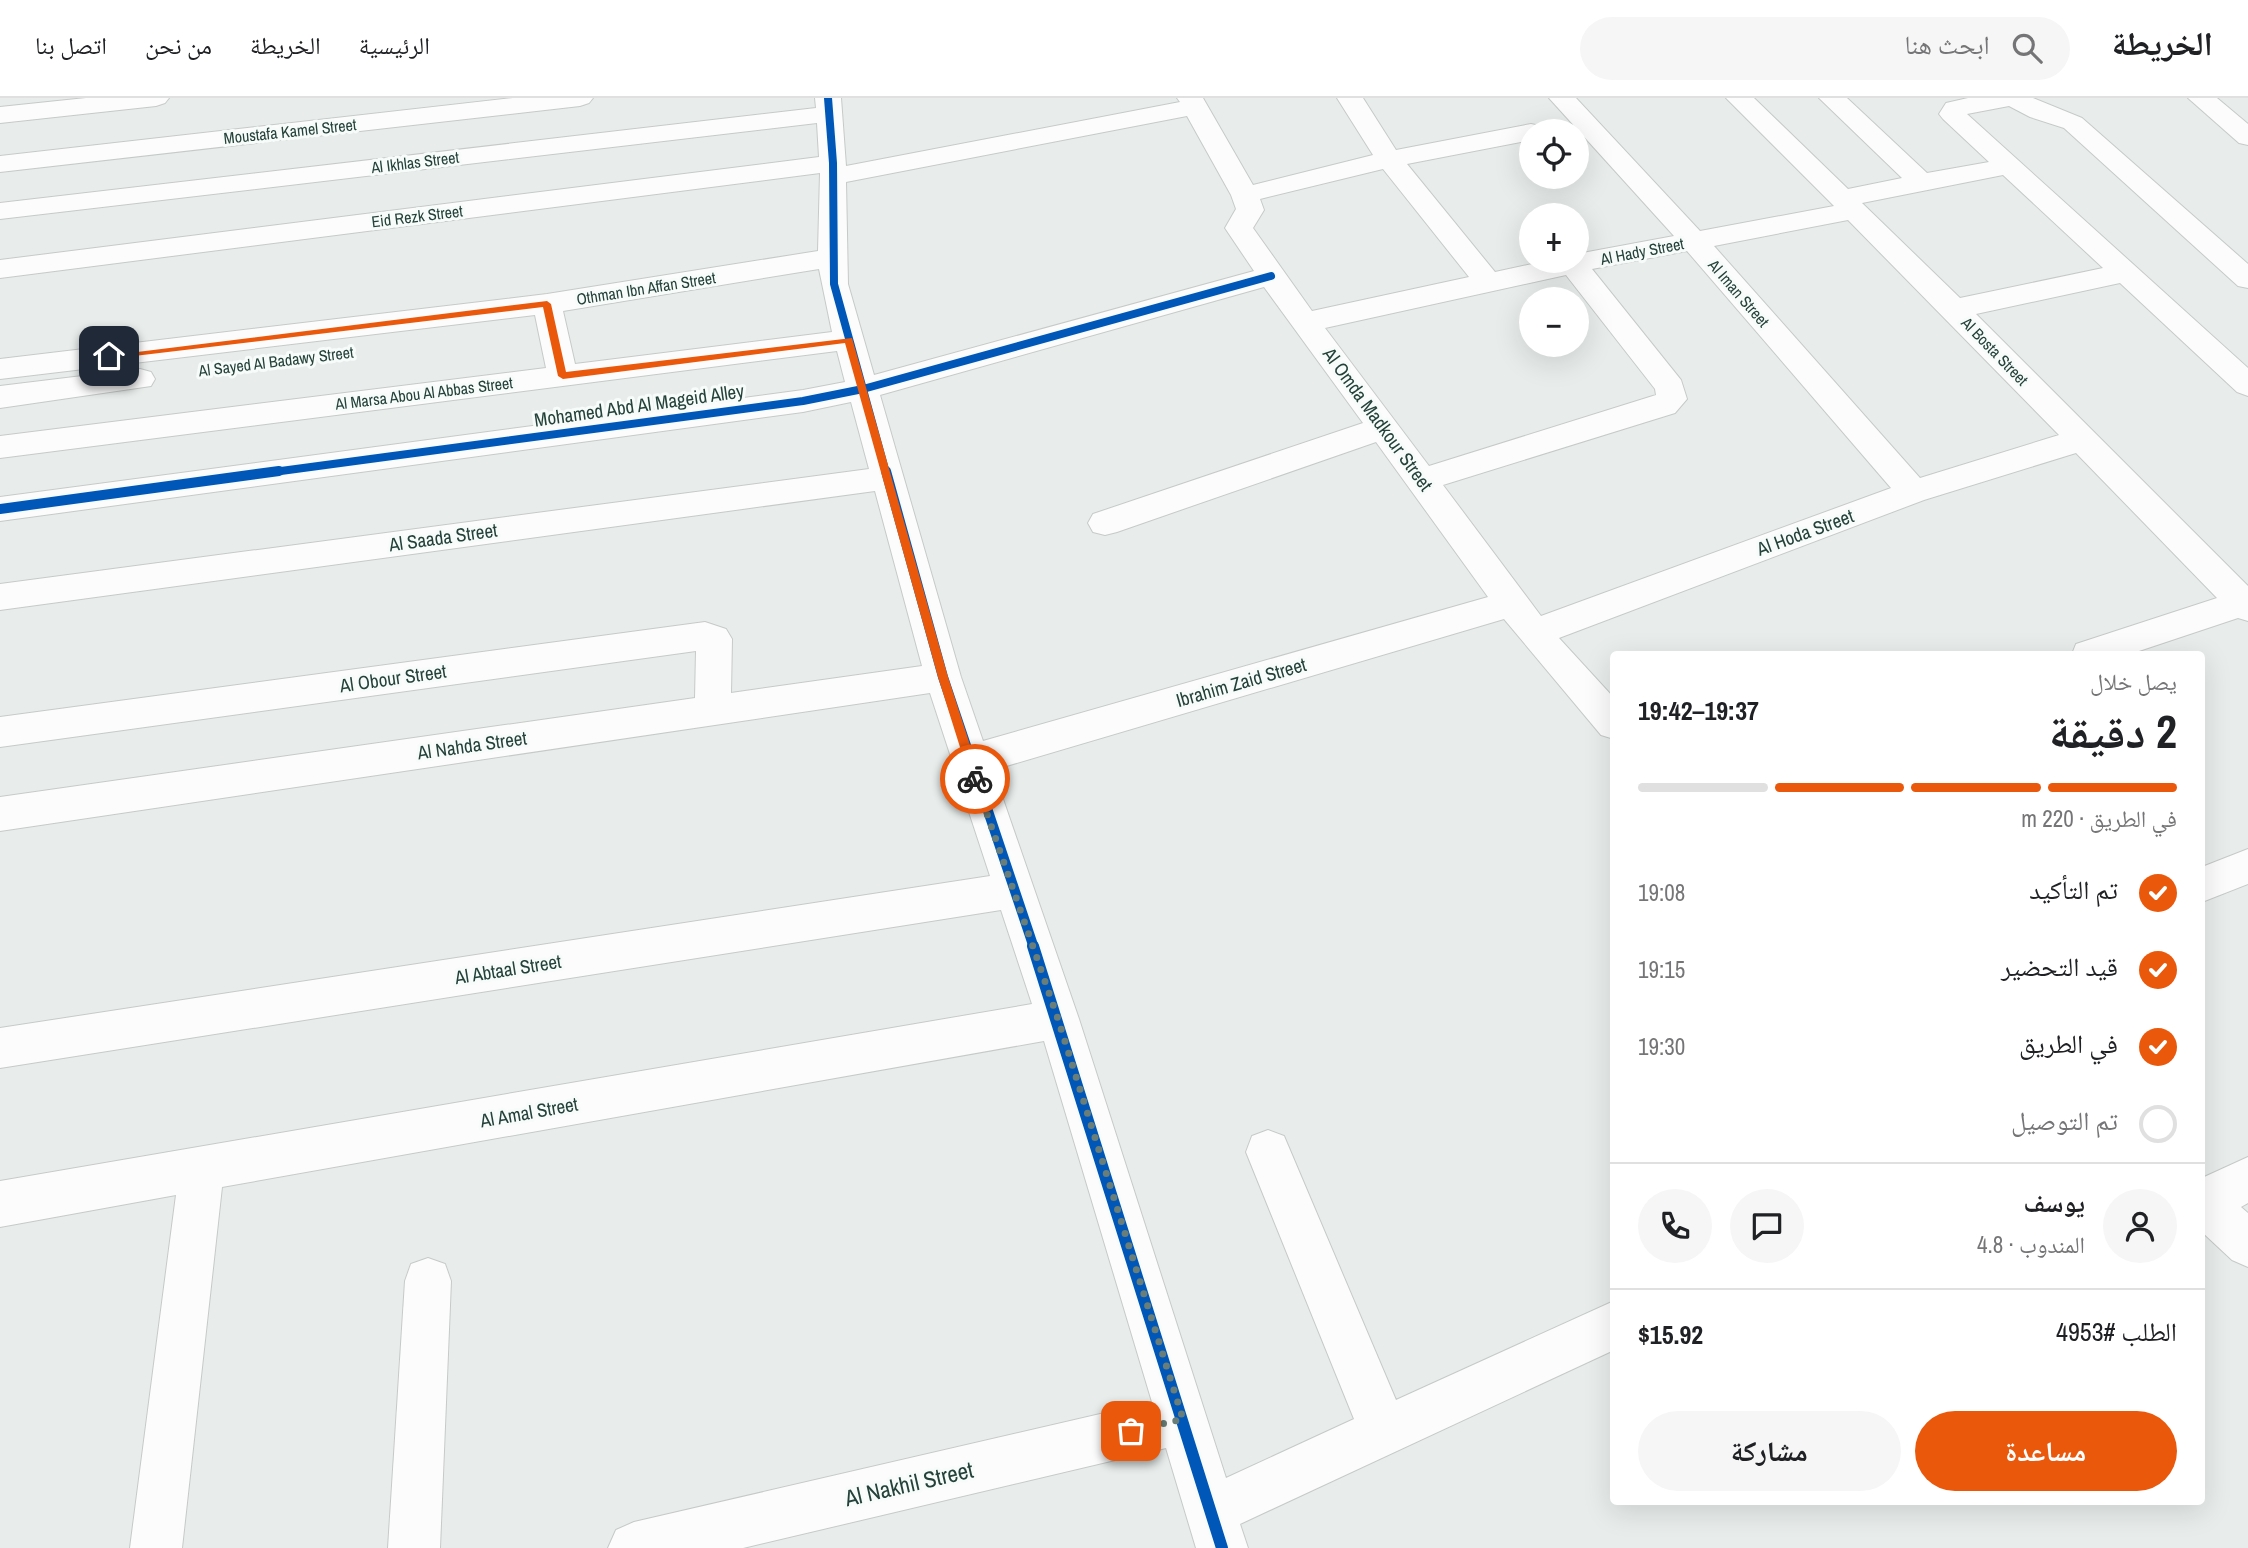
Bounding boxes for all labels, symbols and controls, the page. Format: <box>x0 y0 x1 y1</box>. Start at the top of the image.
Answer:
search box <box>1580 17 2070 80</box>
text: الخريطة <box>2112 21 2213 65</box>
text: ابحث هنا <box>1905 27 1990 62</box>
text: اتصل بنا <box>35 29 107 61</box>
text: من نحن <box>145 29 212 61</box>
text: الخريطة <box>250 29 321 61</box>
text: الرئيسية <box>359 29 430 61</box>
icon: search <box>2008 29 2046 67</box>
street label: Moustafa Kamel Street <box>222 113 358 149</box>
map controls <box>1519 119 1589 357</box>
button: locate <box>1519 119 1589 189</box>
street label: Al Ikhlas Street <box>369 146 460 178</box>
street label: Eid Rezk Street <box>370 199 464 233</box>
button: + <box>1519 203 1589 273</box>
street label: Al Hady Street <box>1597 232 1686 270</box>
street label: Al Iman Street <box>1703 254 1775 332</box>
street label: Othman Ibn Affan Street <box>575 266 717 310</box>
button: − <box>1519 287 1589 357</box>
street label: Al Bosta Street <box>1956 311 2034 390</box>
pin <box>79 326 139 386</box>
icon: home <box>90 337 128 375</box>
street label: Al Sayed Al Badawy Street <box>196 341 355 382</box>
street label: Al Omda Madkour Street <box>1317 341 1439 497</box>
street label: Al Marsa Abou Al Abbas Street <box>333 371 514 415</box>
street label: Mohamed Abd Al Mageid Alley <box>533 377 746 433</box>
street label: Al Hoda Street <box>1752 502 1858 562</box>
street label: Al Saada Street <box>386 516 500 558</box>
street label: Ibrahim Zaid Street <box>1173 651 1310 713</box>
street label: Al Obour Street <box>337 658 449 698</box>
text: يصل خلال <box>2090 666 2177 697</box>
text: 19:37–19:42 <box>1638 693 1759 728</box>
text: 2 دقيقة <box>2049 700 2177 762</box>
street label: Al Nahda Street <box>415 724 529 766</box>
courier <box>940 744 1010 814</box>
icon: bike <box>956 760 994 798</box>
text: في الطريق · 220 m <box>2021 803 2177 834</box>
text: تم التأكيد <box>2029 872 2118 907</box>
icon: check <box>2139 874 2177 912</box>
text: 19:08 <box>1638 877 1685 908</box>
street label: Al Abtaal Street <box>452 948 564 990</box>
text: قيد التحضير <box>2001 949 2118 984</box>
icon: check <box>2139 951 2177 989</box>
text: 19:15 <box>1638 954 1685 985</box>
text: في الطريق <box>2019 1026 2118 1061</box>
icon: check <box>2139 1028 2177 1066</box>
text: 19:30 <box>1638 1031 1685 1062</box>
street label: Al Amal Street <box>477 1091 581 1134</box>
text: تم التوصيل <box>2011 1103 2118 1138</box>
text: يوسف <box>2024 1185 2085 1220</box>
button: phone <box>1638 1189 1712 1263</box>
button: chat <box>1730 1189 1804 1263</box>
button: person <box>2103 1189 2177 1263</box>
text: المندوب · 4.8 <box>1977 1229 2085 1260</box>
text: الطلب #4953 <box>2056 1314 2177 1349</box>
text: $15.92 <box>1638 1317 1703 1352</box>
pin <box>1101 1401 1161 1461</box>
button: مشاركة <box>1638 1411 1901 1491</box>
button: مساعدة <box>1915 1411 2177 1491</box>
icon: bag <box>1112 1412 1150 1450</box>
street label: Al Nakhil Street <box>841 1454 976 1514</box>

